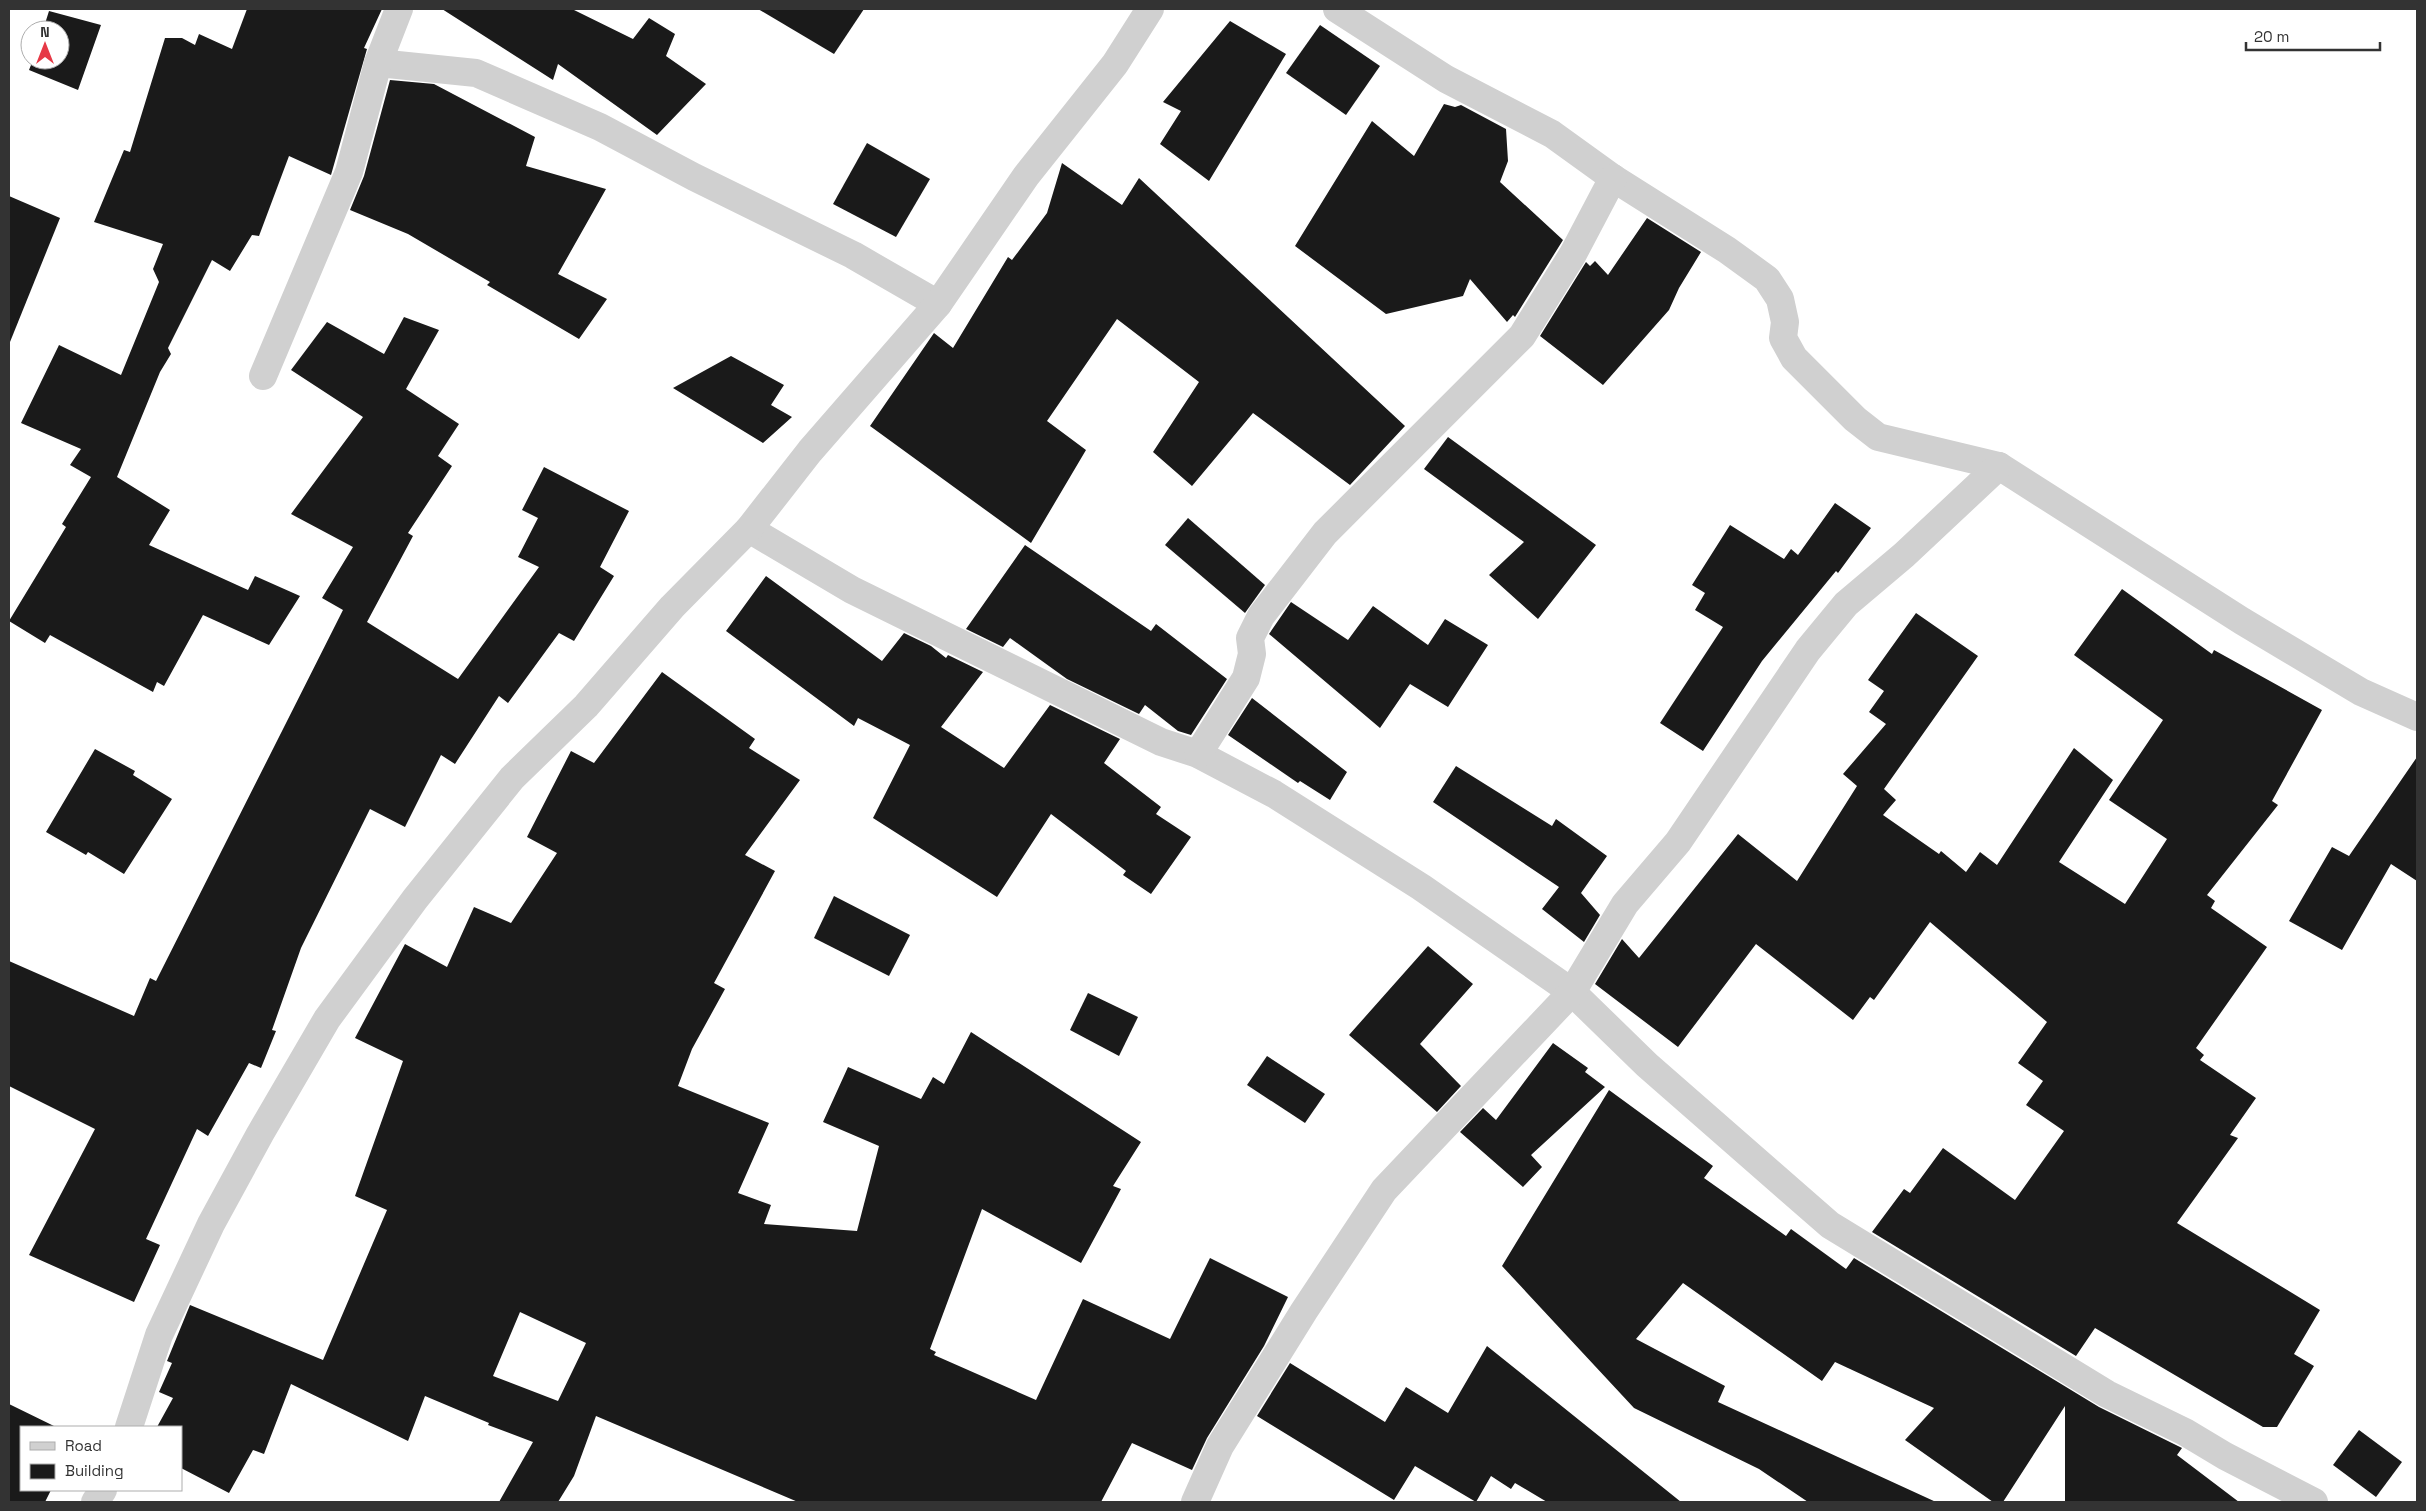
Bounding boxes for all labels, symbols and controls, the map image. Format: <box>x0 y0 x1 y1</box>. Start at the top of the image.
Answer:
north arrow <box>20 20 70 70</box>
scale bar <box>2246 20 2380 52</box>
text: N <box>40 23 50 41</box>
text: 20 m <box>2254 27 2289 46</box>
legend <box>20 1426 182 1491</box>
text: Road <box>65 1436 102 1455</box>
text: Building <box>65 1461 124 1480</box>

